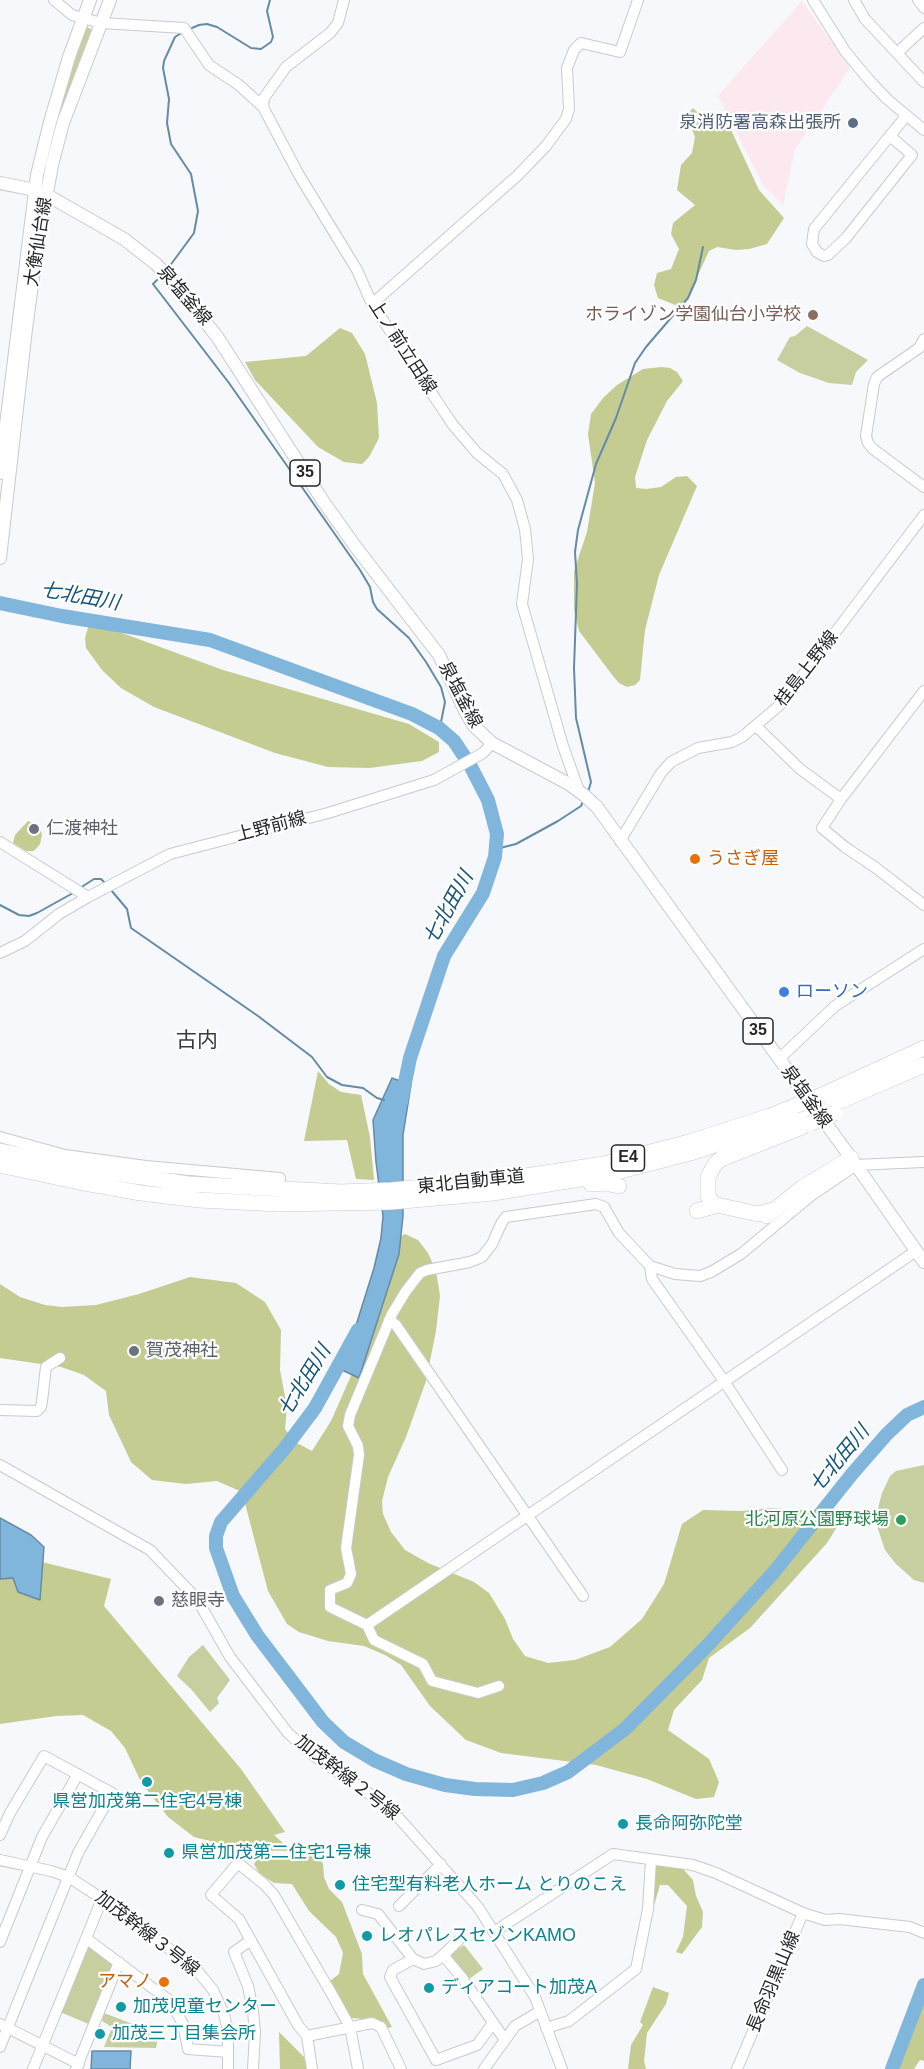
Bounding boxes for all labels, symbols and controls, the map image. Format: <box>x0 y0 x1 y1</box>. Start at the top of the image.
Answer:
place label: 泉消防署高森出張所 <box>679 112 841 134</box>
marker: 泉消防署高森出張所 <box>846 116 860 130</box>
street label: 大衡仙台線 <box>21 196 57 288</box>
street label: 泉塩釜線 <box>152 262 216 330</box>
street label: 上ノ前立田線 <box>364 296 440 398</box>
place label: ホライゾン学園仙台小学校 <box>585 304 801 326</box>
marker: ホライゾン学園仙台小学校 <box>806 308 820 322</box>
road number: 35 <box>290 460 320 486</box>
water label: 七北田川 <box>39 578 121 616</box>
street label: 桂島上野線 <box>771 627 843 711</box>
street label: 泉塩釜線 <box>434 658 486 732</box>
street label: 上野前線 <box>233 807 309 847</box>
place label: 仁渡神社 <box>46 818 118 840</box>
marker: 仁渡神社 <box>27 822 41 836</box>
place label: うさぎ屋 <box>707 848 779 870</box>
marker: うさぎ屋 <box>688 852 702 866</box>
water label: 七北田川 <box>419 867 479 949</box>
place label: ローソン <box>796 981 868 1003</box>
marker: ローソン <box>777 985 791 999</box>
road number: 35 <box>743 1018 773 1044</box>
district label: 古内 <box>176 1028 218 1054</box>
street label: 泉塩釜線 <box>776 1062 836 1132</box>
road number: E4 <box>612 1145 644 1171</box>
street label: 東北自動車道 <box>416 1166 526 1198</box>
place label: 賀茂神社 <box>146 1340 218 1362</box>
water label: 七北田川 <box>274 1341 336 1421</box>
marker: 賀茂神社 <box>127 1344 141 1358</box>
water label: 七北田川 <box>805 1421 875 1497</box>
place label: 北河原公園野球場 <box>745 1509 889 1531</box>
marker: 北河原公園野球場 <box>894 1513 908 1527</box>
place label: 慈眼寺 <box>171 1590 225 1612</box>
marker: 慈眼寺 <box>152 1594 166 1608</box>
street label: 加茂幹線２号線 <box>291 1731 403 1825</box>
marker: 県営加茂第二住宅4号棟 <box>140 1775 154 1789</box>
place label: 県営加茂第二住宅4号棟 <box>52 1791 242 1813</box>
place label: 長命阿弥陀堂 <box>635 1813 743 1835</box>
marker: 長命阿弥陀堂 <box>616 1817 630 1831</box>
place label: 県営加茂第二住宅1号棟 <box>181 1842 371 1864</box>
marker: 県営加茂第二住宅1号棟 <box>162 1846 176 1860</box>
place label: 住宅型有料老人ホーム とりのこえ <box>352 1874 627 1896</box>
marker: 住宅型有料老人ホーム とりのこえ <box>333 1878 347 1892</box>
street label: 加茂幹線３号線 <box>91 1887 203 1981</box>
place label: レオパレスセゾンKAMO <box>379 1925 576 1947</box>
street label: 長命羽黒山線 <box>743 1928 805 2036</box>
marker: レオパレスセゾンKAMO <box>360 1929 374 1943</box>
place label: アマノ <box>98 1971 152 1993</box>
marker: アマノ <box>157 1975 171 1989</box>
place label: ディアコート加茂A <box>441 1977 597 1999</box>
marker: ディアコート加茂A <box>422 1981 436 1995</box>
place label: 加茂児童センター <box>133 1996 277 2018</box>
marker: 加茂児童センター <box>114 2000 128 2014</box>
place label: 加茂三丁目集会所 <box>112 2023 256 2045</box>
marker: 加茂三丁目集会所 <box>93 2027 107 2041</box>

